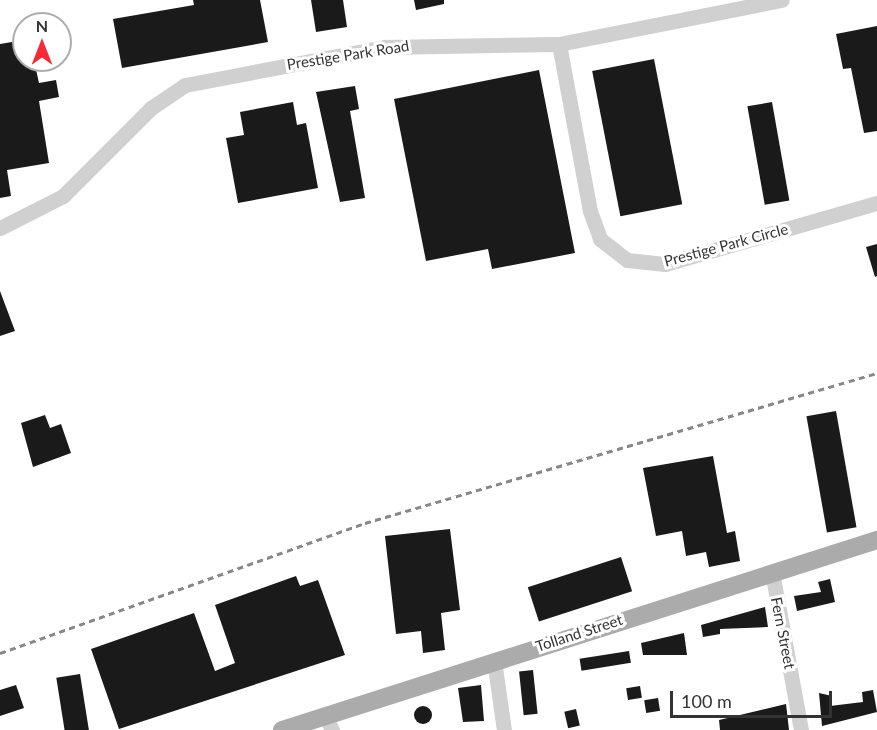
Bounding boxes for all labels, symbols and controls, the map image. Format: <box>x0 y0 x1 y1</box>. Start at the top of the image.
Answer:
north arrow <box>12 12 72 72</box>
text: N <box>36 16 48 35</box>
street label: Prestige Park Road <box>286 36 410 74</box>
street label: Prestige Park Circle <box>662 220 790 270</box>
street label: Fern Street <box>767 595 799 671</box>
street label: Tolland Street <box>533 611 625 655</box>
scale bar <box>673 679 835 717</box>
text: 100 m <box>681 690 732 712</box>

